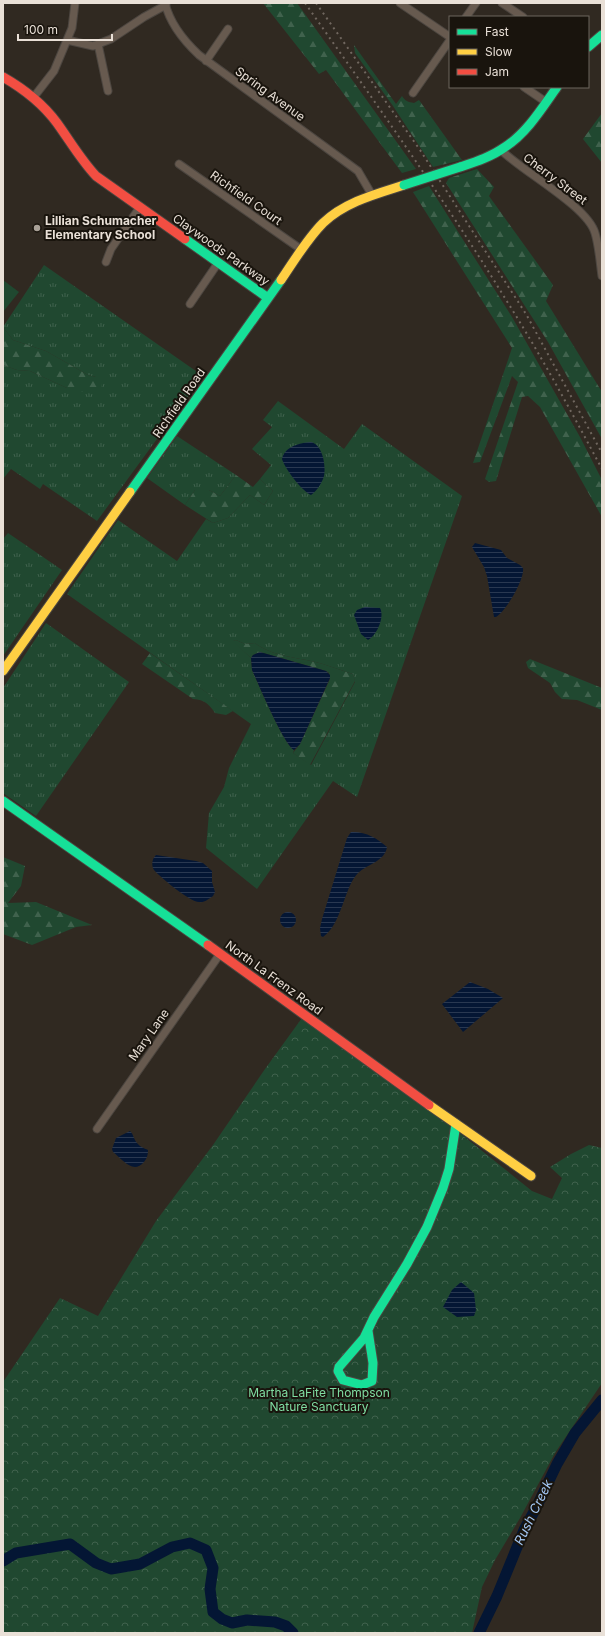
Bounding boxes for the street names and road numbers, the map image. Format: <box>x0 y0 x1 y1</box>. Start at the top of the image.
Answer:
street label: Spring Avenue <box>232 63 308 124</box>
street label: Cherry Street <box>520 150 590 208</box>
street label: Richfield Court <box>207 167 285 228</box>
street label: Claywoods Parkway <box>170 211 273 289</box>
street label: Richfield Road <box>149 365 208 440</box>
street label: North La Frenz Road <box>223 937 326 1018</box>
street label: Mary Lane <box>125 1006 172 1064</box>

